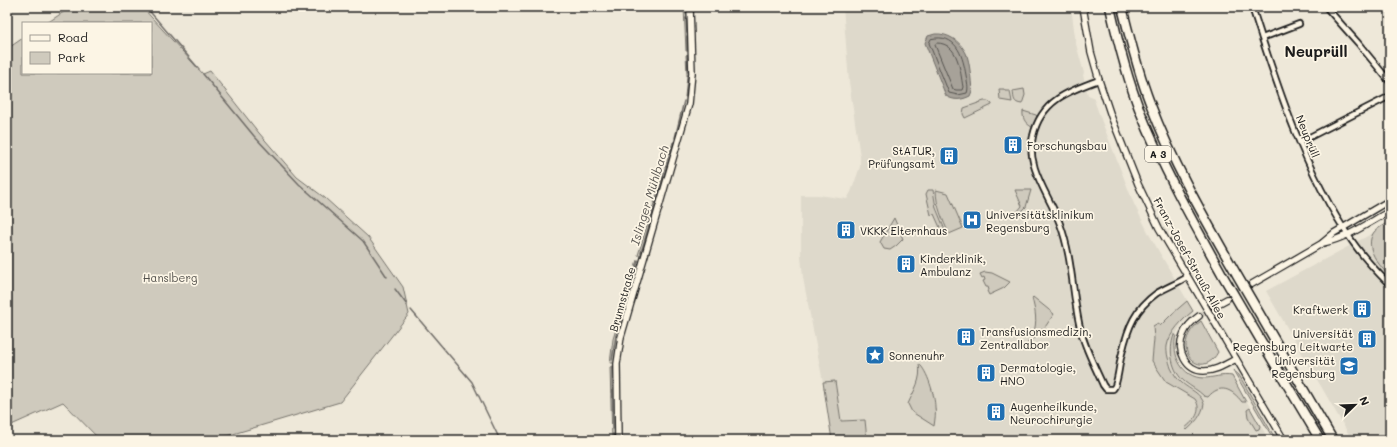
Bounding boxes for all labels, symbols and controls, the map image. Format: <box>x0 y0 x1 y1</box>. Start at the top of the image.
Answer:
legend <box>22 22 152 74</box>
text: Road <box>58 29 88 45</box>
district label: Neuprüll <box>1285 41 1347 61</box>
text: Park <box>58 49 85 65</box>
street label: Neuprüll <box>1293 112 1323 160</box>
building icon: Forschungsbau <box>1002 134 1024 156</box>
place label: Forschungsbau <box>1027 138 1107 153</box>
water label: Islinger Mühlbach <box>626 143 672 247</box>
place label: StATUR, Prüfungsamt <box>868 143 935 171</box>
building icon: StATUR, Prüfungsamt <box>938 145 960 167</box>
road number: A 3 <box>1145 146 1171 162</box>
street label: Franz-Josef-Strauß-Allee <box>1150 195 1230 322</box>
place label: Universitätsklinikum Regensburg <box>986 207 1094 235</box>
hospital icon: Universitätsklinikum Regensburg <box>961 209 983 231</box>
building icon: VKKK Elternhaus <box>835 219 857 241</box>
place label: VKKK Elternhaus <box>860 223 947 238</box>
place label: Kinderklinik, Ambulanz <box>920 251 986 279</box>
building icon: Kinderklinik, Ambulanz <box>895 253 917 275</box>
street label: Brunnstraße <box>606 265 638 333</box>
park label: Hanslberg <box>143 270 197 285</box>
building icon: Kraftwerk <box>1351 298 1373 320</box>
place label: Kraftwerk <box>1293 302 1348 317</box>
place label: Transfusionsmedizin, Zentrallabor <box>980 324 1092 352</box>
building icon: Transfusionsmedizin, Zentrallabor <box>955 326 977 348</box>
place label: Universität Regensburg Leitwarte <box>1233 326 1353 354</box>
building icon: Universität Regensburg Leitwarte <box>1356 328 1378 350</box>
place icon: Sonnenuhr <box>864 344 886 366</box>
place label: Sonnenuhr <box>889 348 945 363</box>
place label: Universität Regensburg <box>1272 353 1335 381</box>
school or university icon: Universität Regensburg <box>1338 355 1360 377</box>
place label: Dermatologie, HNO <box>1000 360 1076 388</box>
building icon: Dermatologie, HNO <box>975 362 997 384</box>
north arrow <box>1335 385 1375 425</box>
text: N <box>1356 394 1373 408</box>
place label: Augenheilkunde, Neurochirurgie <box>1010 399 1097 427</box>
building icon: Augenheilkunde, Neurochirurgie <box>985 401 1007 423</box>

